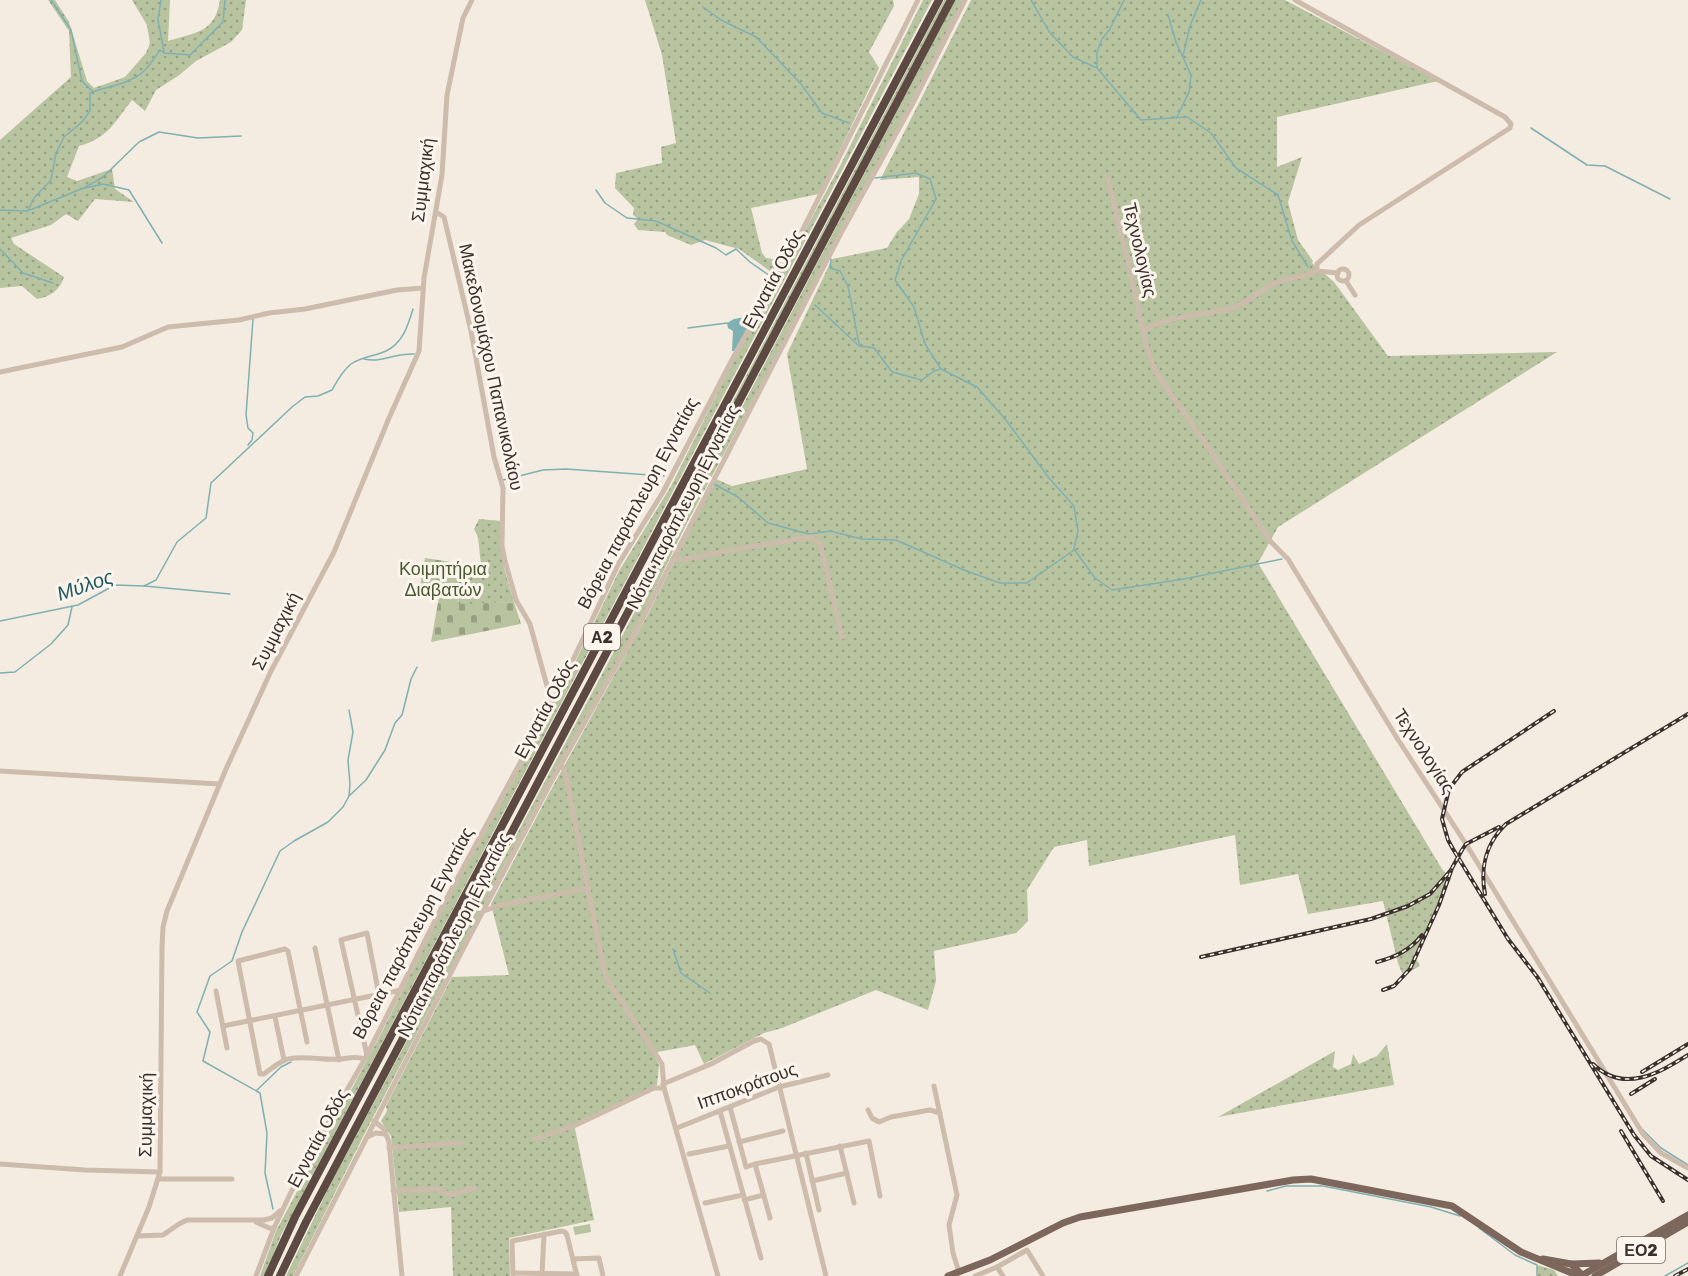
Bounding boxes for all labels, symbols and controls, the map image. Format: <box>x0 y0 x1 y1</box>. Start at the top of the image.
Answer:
street label: Συμμαχική <box>407 137 439 223</box>
street label: Τεχνολογίας <box>1118 201 1162 300</box>
street label: Εγνατία Οδός <box>738 225 808 332</box>
street label: Μακεδονομάχου Παπανικολάου <box>454 242 528 492</box>
street label: Βόρεια παράπλευρη Εγνατίας <box>573 393 703 613</box>
street label: Νότια παράπλευρη Εγνατίας <box>622 401 744 613</box>
park label: Κοιμητήρια Διαβατών <box>399 558 487 601</box>
water label: Μύλος <box>54 564 117 606</box>
street label: Συμμαχική <box>247 588 305 674</box>
road number: Α2 <box>584 624 620 650</box>
street label: Εγνατία Οδός <box>510 655 580 762</box>
street label: Τεχνολογίας <box>1389 705 1460 798</box>
street label: Βόρεια παράπλευρη Εγνατίας <box>348 823 478 1043</box>
street label: Νότια παράπλευρη Εγνατίας <box>393 829 515 1041</box>
street label: Ιπποκράτους <box>694 1058 800 1114</box>
street label: Συμμαχική <box>134 1073 158 1157</box>
street label: Εγνατία Οδός <box>283 1084 353 1191</box>
road number: ΕΟ2 <box>1617 1237 1665 1263</box>

